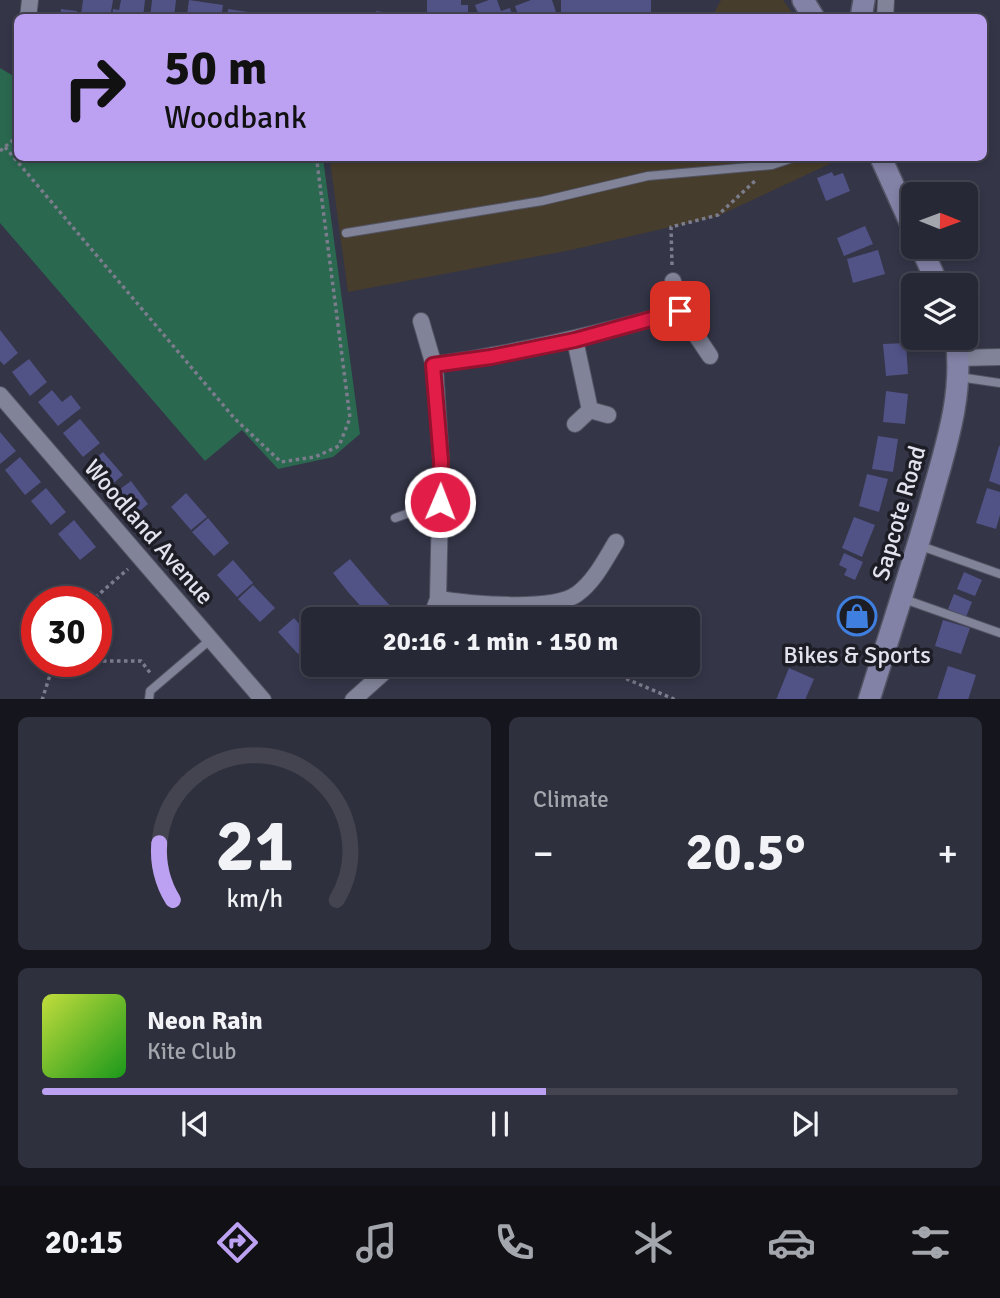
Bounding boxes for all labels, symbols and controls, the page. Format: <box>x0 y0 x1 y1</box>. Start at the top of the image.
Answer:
text: 50 m <box>164 38 267 98</box>
icon: right <box>49 42 140 133</box>
text: Woodbank <box>164 98 307 137</box>
north arrow <box>901 182 978 259</box>
map controls <box>901 182 978 350</box>
button: layers <box>901 273 978 350</box>
pin <box>650 281 710 341</box>
icon: arrive <box>661 292 699 330</box>
street label: Sapcote Road <box>865 442 933 584</box>
street label: Woodland Avenue <box>78 453 220 611</box>
position arrow <box>403 465 477 539</box>
speed limit sign: 30 <box>21 586 112 677</box>
shop icon: Bikes & Sports <box>836 595 878 637</box>
text: 20:16 · 1 min · 150 m <box>383 626 618 658</box>
place label: Bikes & Sports <box>783 640 931 670</box>
text: Climate <box>533 785 609 814</box>
text: 21 <box>215 802 294 891</box>
text: 20.5° <box>686 820 805 884</box>
text: − <box>533 830 554 877</box>
text: + <box>937 830 958 877</box>
text: km/h <box>226 882 283 913</box>
text: Neon Rain <box>147 1005 263 1037</box>
text: Kite Club <box>147 1037 236 1066</box>
icon: previous <box>176 1105 214 1143</box>
icon: pause <box>481 1105 519 1143</box>
icon: next <box>786 1105 824 1143</box>
icon: directions <box>213 1218 262 1267</box>
icon: music <box>352 1218 401 1267</box>
icon: phone <box>490 1218 539 1267</box>
icon: climate <box>629 1218 678 1267</box>
icon: car <box>767 1218 816 1267</box>
icon: filters <box>906 1218 955 1267</box>
text: 20:15 <box>45 1223 123 1262</box>

